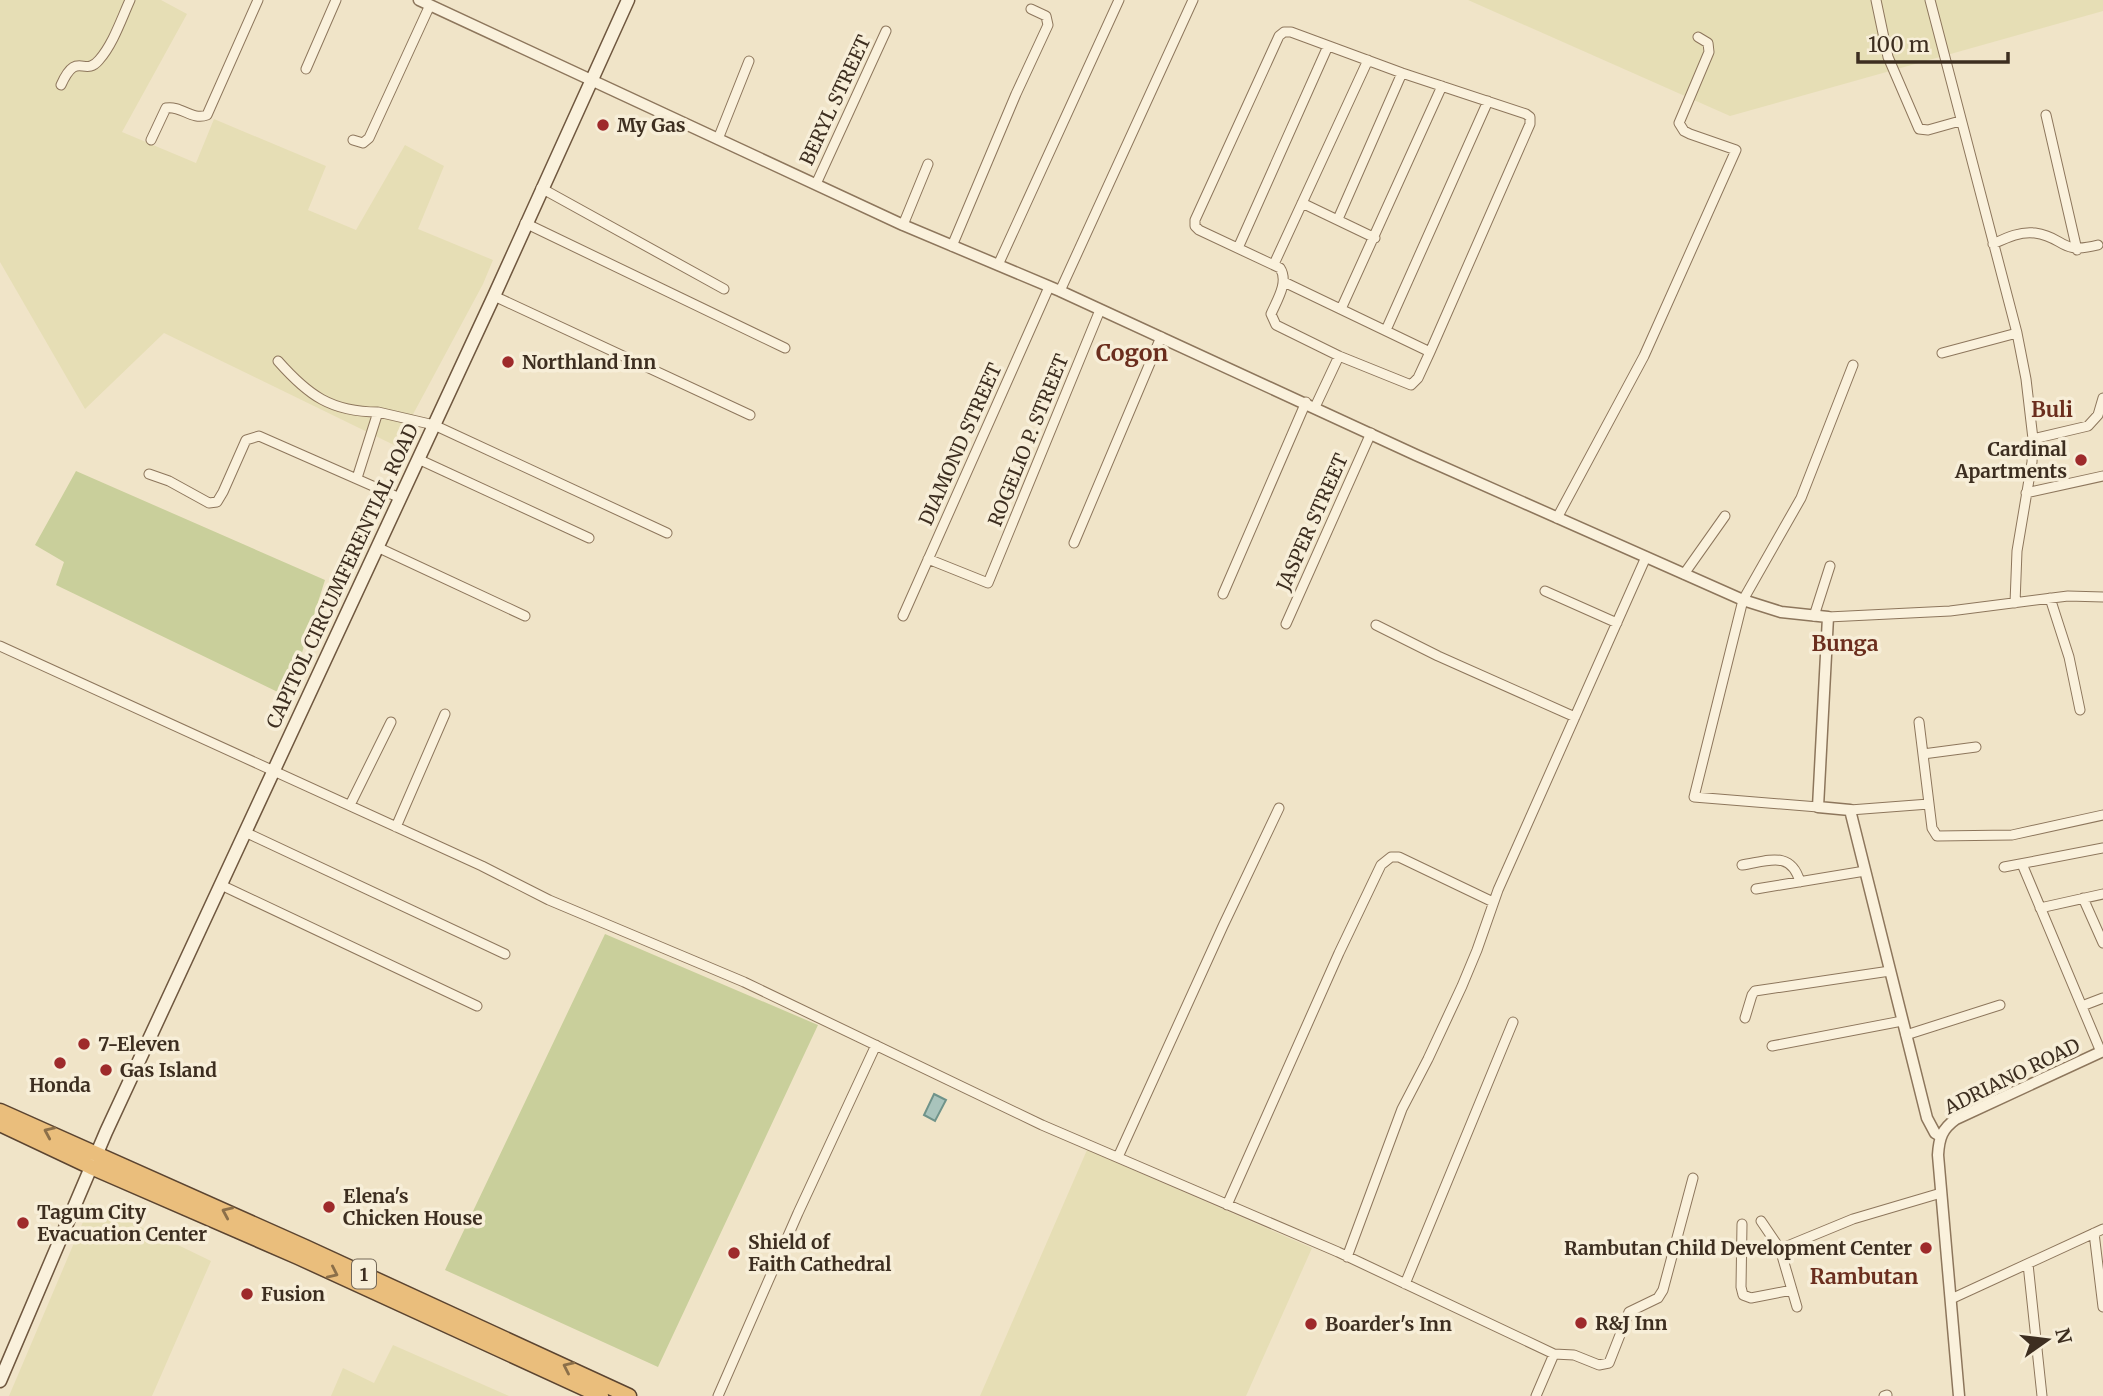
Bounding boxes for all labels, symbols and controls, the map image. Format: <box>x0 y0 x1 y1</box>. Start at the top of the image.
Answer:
scale bar <box>1858 21 2008 65</box>
street label: BERYL STREET <box>794 31 876 169</box>
text: 100 m <box>1868 31 1930 58</box>
place label: My Gas <box>617 113 686 137</box>
marker: My Gas <box>595 117 611 133</box>
district label: Cogon <box>1096 338 1168 367</box>
place label: Northland Inn <box>522 350 656 374</box>
street label: ROGELIO P. STREET <box>983 350 1073 530</box>
marker: Northland Inn <box>500 354 516 370</box>
street label: DIAMOND STREET <box>913 359 1007 529</box>
district label: Buli <box>2031 396 2073 423</box>
street label: CAPITOL CIRCUMFERENTIAL ROAD <box>261 420 423 732</box>
place label: Cardinal Apartments <box>1954 437 2067 483</box>
street label: JASPER STREET <box>1271 450 1353 595</box>
marker: Cardinal Apartments <box>2073 452 2089 468</box>
district label: Bunga <box>1812 630 1879 657</box>
place label: 7-Eleven <box>98 1032 180 1056</box>
street label: ADRIANO ROAD <box>1939 1033 2084 1120</box>
marker: 7-Eleven <box>76 1036 92 1052</box>
marker: Honda <box>52 1055 68 1071</box>
place label: Gas Island <box>120 1058 217 1082</box>
marker: Gas Island <box>98 1062 114 1078</box>
place label: Honda <box>29 1073 91 1097</box>
one-way arrow <box>43 1126 56 1140</box>
place label: Elena's Chicken House <box>343 1184 483 1230</box>
marker: Elena's Chicken House <box>321 1199 337 1215</box>
place label: Tagum City Evacuation Center <box>37 1200 207 1246</box>
one-way arrow <box>221 1206 234 1220</box>
marker: Tagum City Evacuation Center <box>15 1215 31 1231</box>
place label: Shield of Faith Cathedral <box>748 1230 891 1276</box>
place label: Rambutan Child Development Center <box>1564 1236 1912 1260</box>
marker: Rambutan Child Development Center <box>1918 1240 1934 1256</box>
marker: Shield of Faith Cathedral <box>726 1245 742 1261</box>
road number: 1 <box>352 1260 376 1288</box>
district label: Rambutan <box>1810 1263 1918 1290</box>
one-way arrow <box>326 1265 339 1279</box>
place label: Fusion <box>261 1282 325 1306</box>
marker: Fusion <box>239 1286 255 1302</box>
north arrow <box>2012 1305 2082 1375</box>
place label: R&J Inn <box>1595 1311 1668 1335</box>
place label: Boarder's Inn <box>1325 1312 1452 1336</box>
marker: R&J Inn <box>1573 1315 1589 1331</box>
marker: Boarder's Inn <box>1303 1316 1319 1332</box>
text: N <box>2050 1326 2077 1346</box>
one-way arrow <box>563 1361 575 1375</box>

